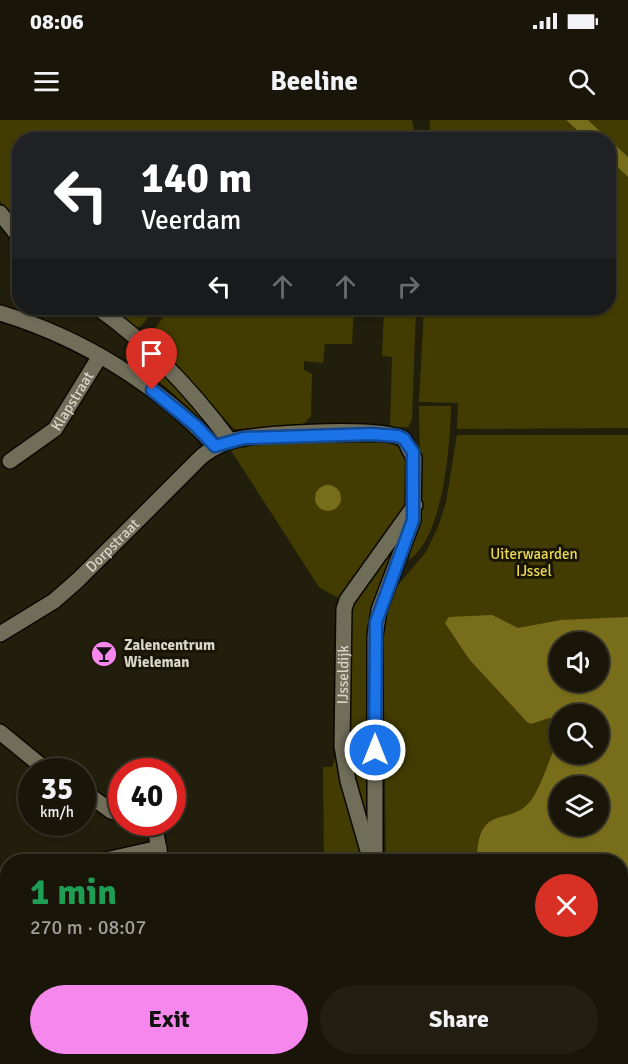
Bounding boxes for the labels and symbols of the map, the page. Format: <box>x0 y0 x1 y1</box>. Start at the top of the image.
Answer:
pin <box>126 328 177 390</box>
street label: Klapstraat <box>47 368 97 434</box>
street label: Dorpstraat <box>82 515 143 576</box>
park label: Uiterwaarden IJssel <box>490 545 578 580</box>
place label: Zalencentrum Wieleman <box>124 636 215 671</box>
bar icon: Zalencentrum Wieleman <box>89 639 119 669</box>
street label: IJsseldijk <box>334 644 352 705</box>
position arrow <box>343 718 407 782</box>
speed limit sign: 40 <box>108 758 186 836</box>

